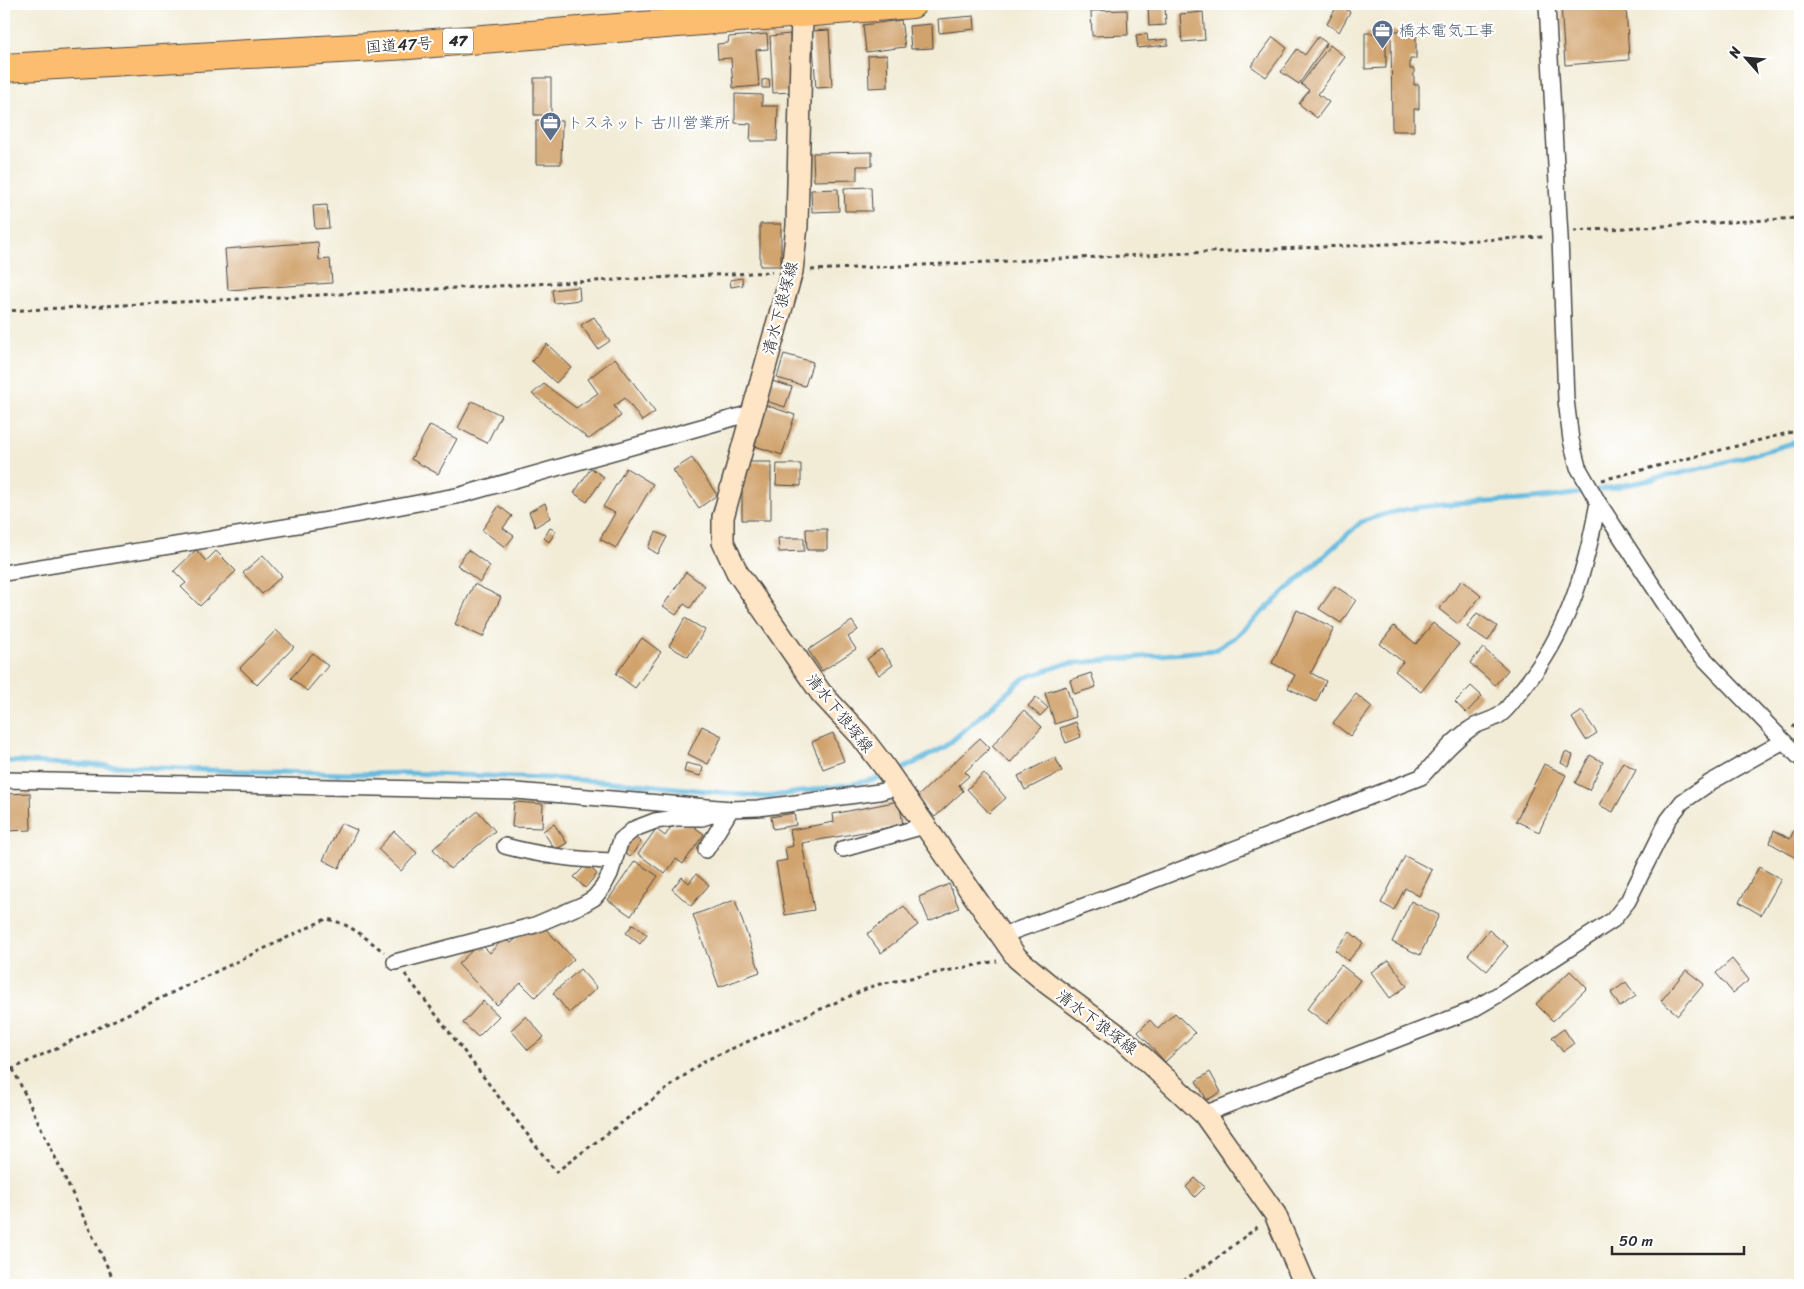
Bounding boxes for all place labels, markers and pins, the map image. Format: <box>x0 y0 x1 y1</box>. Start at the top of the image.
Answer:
place label: 橋本電気工事 <box>1399 16 1495 45</box>
office icon: 橋本電気工事 <box>1371 18 1395 49</box>
place label: トスネット 古川営業所 <box>567 108 731 137</box>
office icon: トスネット 古川営業所 <box>539 110 563 141</box>

